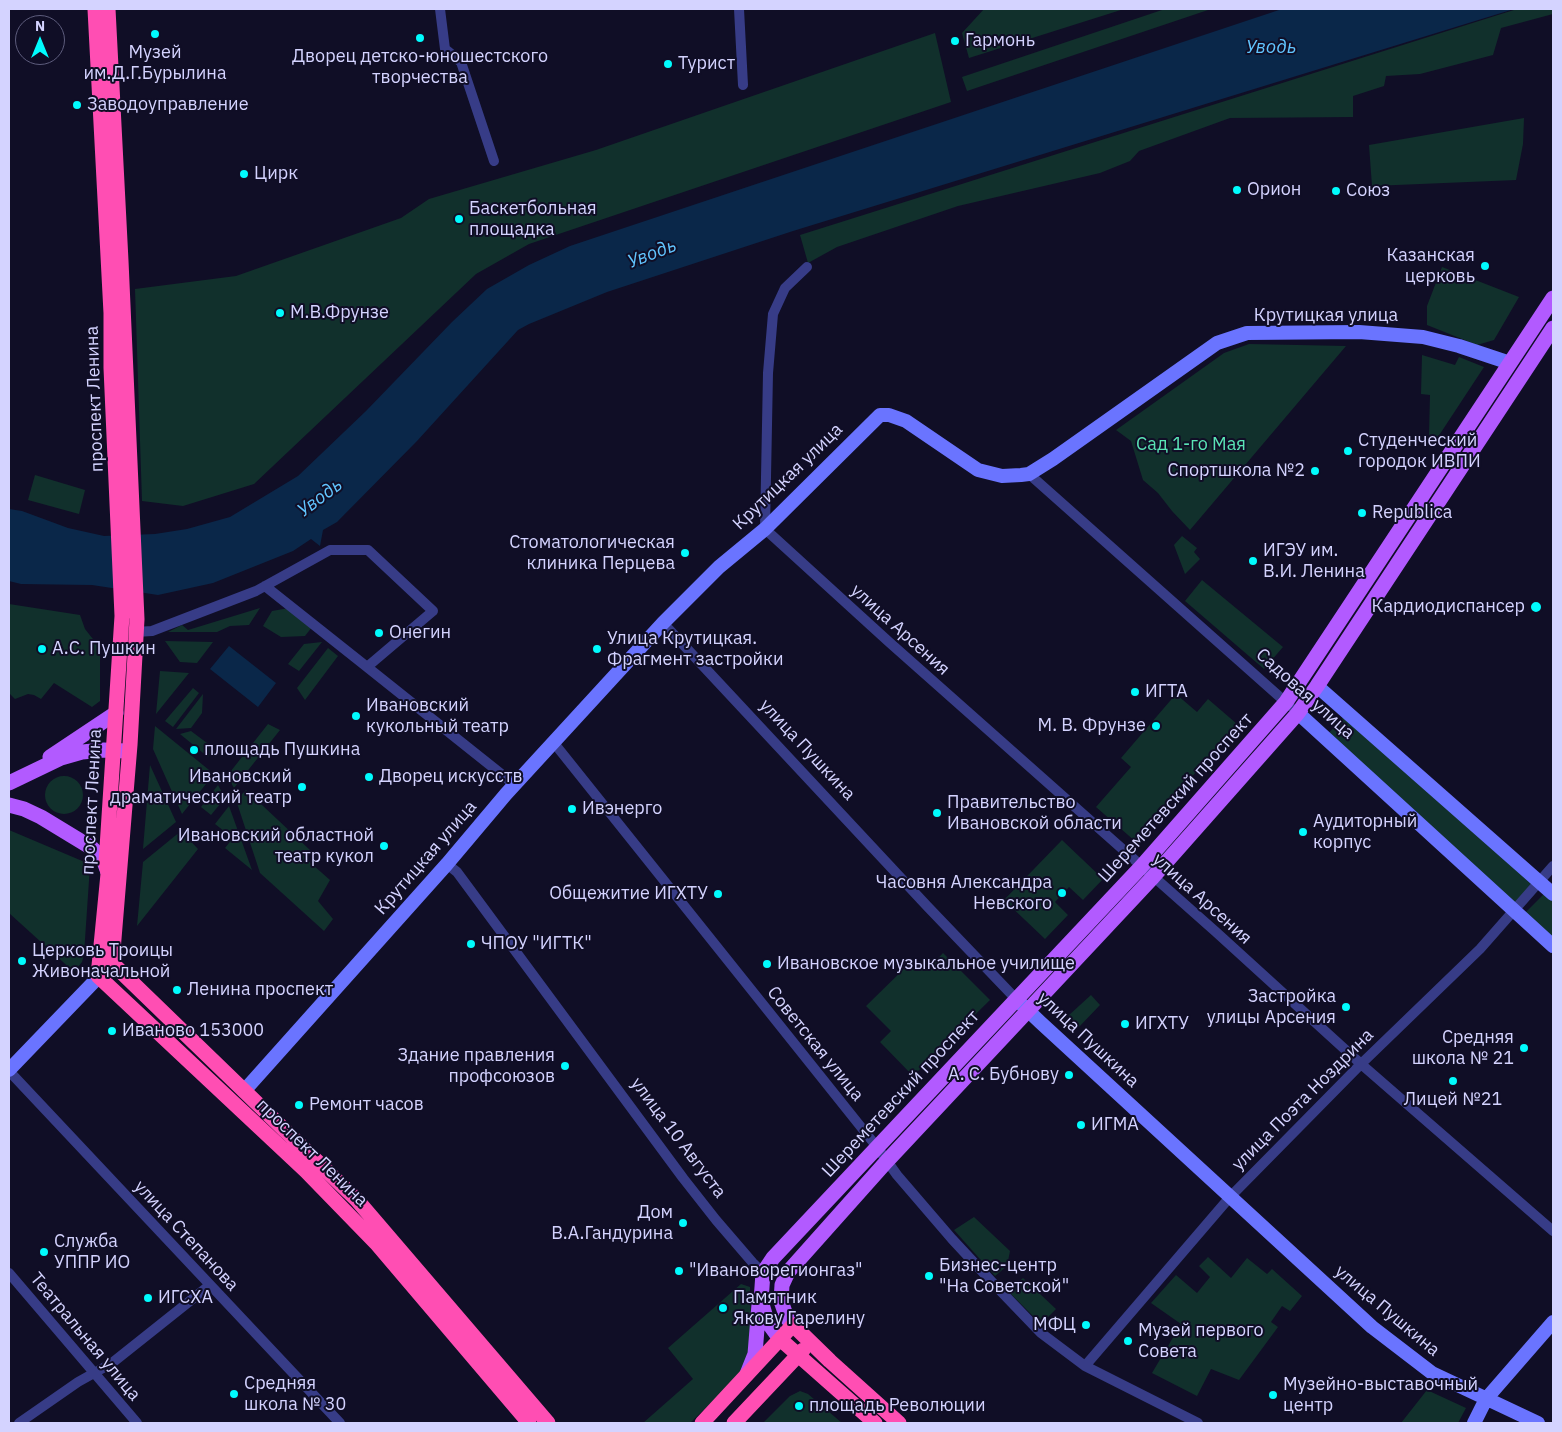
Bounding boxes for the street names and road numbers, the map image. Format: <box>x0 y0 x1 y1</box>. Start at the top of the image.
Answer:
street label: Крутицкая улица <box>1254 305 1398 327</box>
street label: проспект Ленина <box>82 326 108 472</box>
street label: Крутицкая улица <box>729 419 847 535</box>
street label: улица Арсения <box>846 580 954 680</box>
street label: Садовая улица <box>1251 644 1359 744</box>
street label: улица Пушкина <box>755 695 859 805</box>
street label: Шереметевский проспект <box>1094 709 1258 887</box>
street label: проспект Ленина <box>77 728 107 876</box>
street label: Крутицкая улица <box>371 796 481 920</box>
street label: улица Арсения <box>1148 849 1256 949</box>
street label: Советская улица <box>762 982 868 1106</box>
street label: улица Пушкина <box>1033 988 1143 1092</box>
street label: Шереметевский проспект <box>818 1006 984 1182</box>
street label: улица Поэта Ноздрина <box>1228 1025 1378 1175</box>
street label: улица 10 Августа <box>626 1074 730 1202</box>
street label: проспект Ленина <box>252 1094 372 1212</box>
street label: улица Степанова <box>129 1176 243 1296</box>
street label: улица Пушкина <box>1330 1261 1444 1361</box>
street label: Театральная улица <box>25 1269 145 1405</box>

